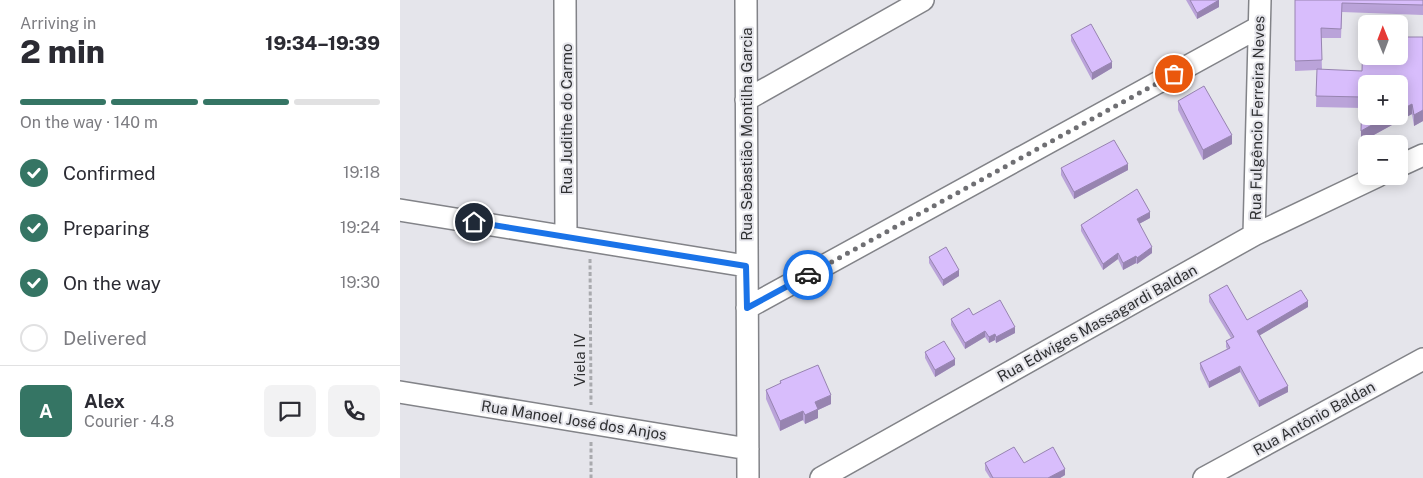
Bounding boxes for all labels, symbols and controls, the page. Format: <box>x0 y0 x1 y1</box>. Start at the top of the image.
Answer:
text: Arriving in <box>20 14 96 33</box>
north arrow <box>1358 15 1408 65</box>
map controls <box>1358 15 1408 185</box>
street label: Rua Fulgêncio Ferreira Neves <box>1247 16 1267 220</box>
street label: Rua Sebastião Montilha Garcia <box>738 27 755 241</box>
text: 19:34–19:39 <box>265 32 380 54</box>
text: 2 min <box>20 33 105 70</box>
street label: Rua Judithe do Carmo <box>558 43 575 195</box>
pin <box>1153 53 1195 95</box>
icon: bag <box>1160 60 1188 88</box>
button: + <box>1358 75 1408 125</box>
text: On the way · 140 m <box>20 113 158 132</box>
button: − <box>1358 135 1408 185</box>
icon: check <box>20 159 48 187</box>
text: Confirmed <box>63 162 156 184</box>
text: 19:18 <box>343 163 380 182</box>
pin <box>453 201 495 243</box>
icon: home <box>460 208 488 236</box>
icon: check <box>20 214 48 242</box>
text: Preparing <box>63 217 150 239</box>
text: 19:24 <box>340 218 380 237</box>
courier <box>783 250 833 300</box>
icon: car <box>794 261 822 289</box>
street label: Rua Edwiges Massagardi Baldan <box>994 261 1200 385</box>
icon: check <box>20 269 48 297</box>
text: On the way <box>63 272 161 294</box>
text: 19:30 <box>340 273 380 292</box>
text: Delivered <box>63 327 147 349</box>
street label: Viela IV <box>571 333 588 387</box>
street label: Rua Antônio Baldan <box>1250 377 1378 459</box>
button: chat <box>264 385 316 437</box>
button: phone <box>328 385 380 437</box>
text: Alex <box>84 390 125 412</box>
street label: Rua Manoel José dos Anjos <box>480 397 668 443</box>
text: A <box>39 400 53 422</box>
text: Courier · 4.8 <box>84 412 174 431</box>

